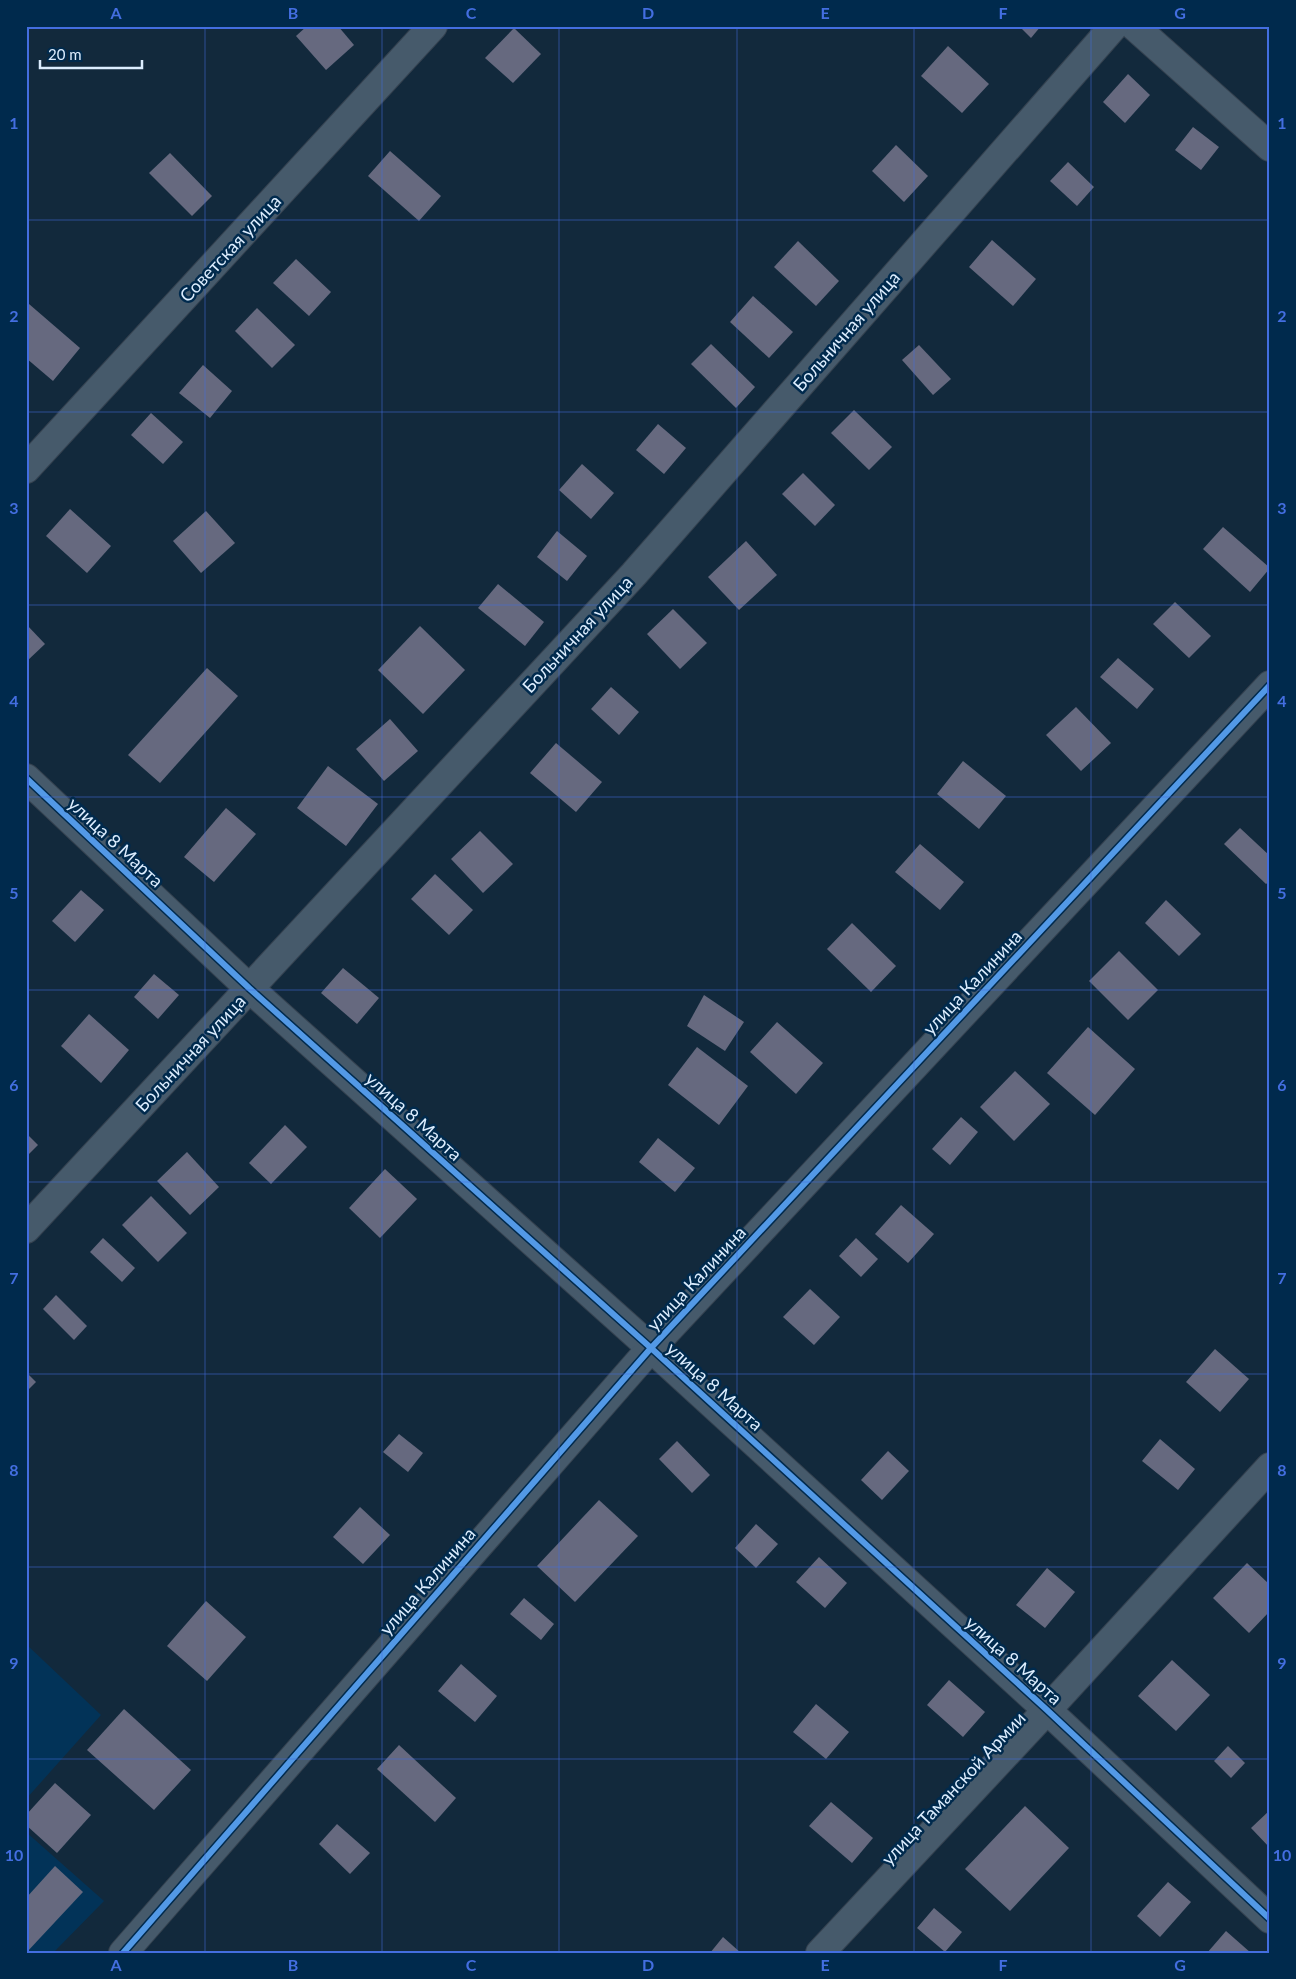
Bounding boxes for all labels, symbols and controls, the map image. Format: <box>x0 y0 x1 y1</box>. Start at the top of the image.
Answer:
text: A <box>109 3 122 22</box>
text: B <box>288 3 298 22</box>
text: C <box>466 3 477 22</box>
text: D <box>642 3 654 22</box>
text: E <box>820 3 830 22</box>
text: F <box>998 3 1008 22</box>
text: G <box>1174 3 1186 22</box>
scale bar <box>40 38 142 70</box>
text: 20 m <box>48 45 82 63</box>
text: 1 <box>9 113 19 132</box>
text: 1 <box>1277 113 1287 132</box>
street label: Советская улица <box>175 190 285 306</box>
street label: Больничная улица <box>788 267 904 395</box>
text: 2 <box>9 306 19 325</box>
text: 2 <box>1277 306 1287 325</box>
text: 3 <box>9 498 19 517</box>
text: 3 <box>1277 498 1287 517</box>
street label: Больничная улица <box>517 571 637 697</box>
text: 4 <box>9 691 19 710</box>
text: 4 <box>1277 691 1287 710</box>
street label: улица 8 Марта <box>64 792 168 892</box>
text: 5 <box>9 883 19 902</box>
text: 5 <box>1277 883 1287 902</box>
street label: улица Калинина <box>918 925 1026 1039</box>
street label: Больничная улица <box>130 990 250 1116</box>
street label: улица 8 Марта <box>361 1067 467 1165</box>
text: 6 <box>9 1075 19 1094</box>
text: 6 <box>1277 1075 1287 1094</box>
street label: улица Калинина <box>642 1221 750 1335</box>
text: 7 <box>9 1268 19 1287</box>
text: 7 <box>1277 1268 1287 1287</box>
street label: улица 8 Марта <box>662 1337 768 1435</box>
text: 8 <box>9 1460 19 1479</box>
text: 8 <box>1277 1460 1287 1479</box>
street label: улица Калинина <box>374 1523 480 1639</box>
street label: улица 8 Марта <box>961 1611 1067 1709</box>
text: 9 <box>9 1653 19 1672</box>
text: 9 <box>1277 1653 1287 1672</box>
street label: улица Таманской Армии <box>876 1707 1030 1869</box>
text: 10 <box>5 1845 23 1864</box>
text: 10 <box>1273 1845 1291 1864</box>
text: A <box>109 1955 122 1974</box>
text: B <box>288 1955 298 1974</box>
text: C <box>466 1955 477 1974</box>
text: D <box>642 1955 654 1974</box>
text: E <box>820 1955 830 1974</box>
text: F <box>998 1955 1008 1974</box>
text: G <box>1174 1955 1186 1974</box>

